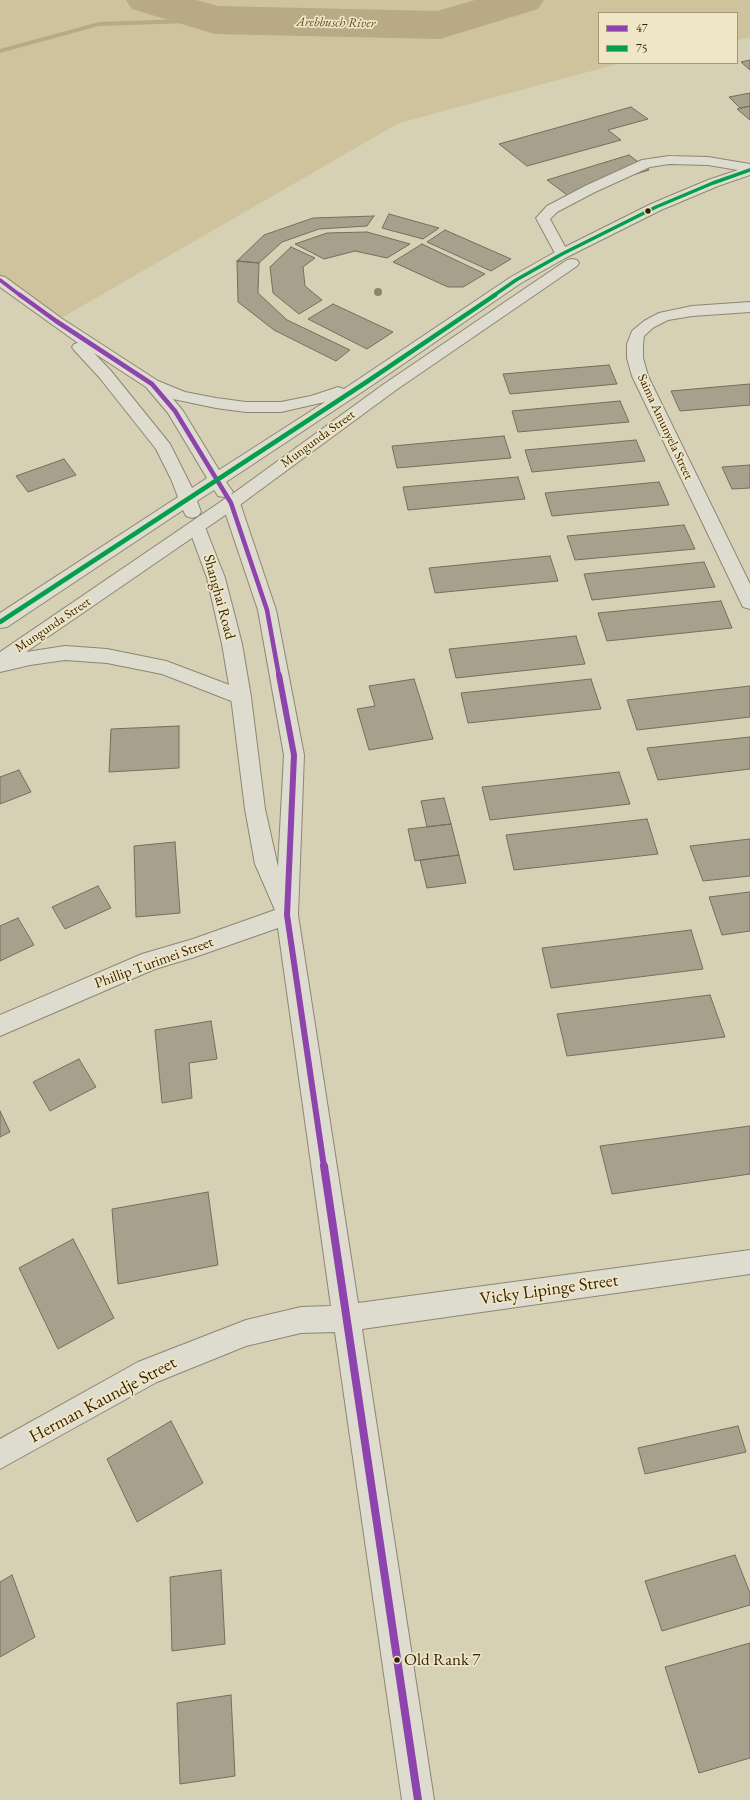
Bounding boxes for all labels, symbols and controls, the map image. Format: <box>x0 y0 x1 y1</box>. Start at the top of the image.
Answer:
legend <box>598 12 738 64</box>
water label: Arebbusch River <box>296 15 376 31</box>
text: 47 <box>636 20 648 36</box>
text: 75 <box>636 40 648 56</box>
unlabelled marker <box>643 206 653 216</box>
street label: Saima Amunyela Street <box>634 372 696 482</box>
street label: Mungunda Street <box>278 407 358 471</box>
street label: Shanghai Road <box>199 553 239 641</box>
street label: Mungunda Street <box>12 594 94 656</box>
street label: Phillip Turimei Street <box>92 933 216 993</box>
street label: Vicky Lipinge Street <box>478 1270 620 1310</box>
street label: Herman Kaundje Street <box>26 1352 180 1448</box>
place label: Old Rank 7 <box>404 1650 480 1670</box>
marker: Old Rank 7 <box>392 1655 402 1665</box>

